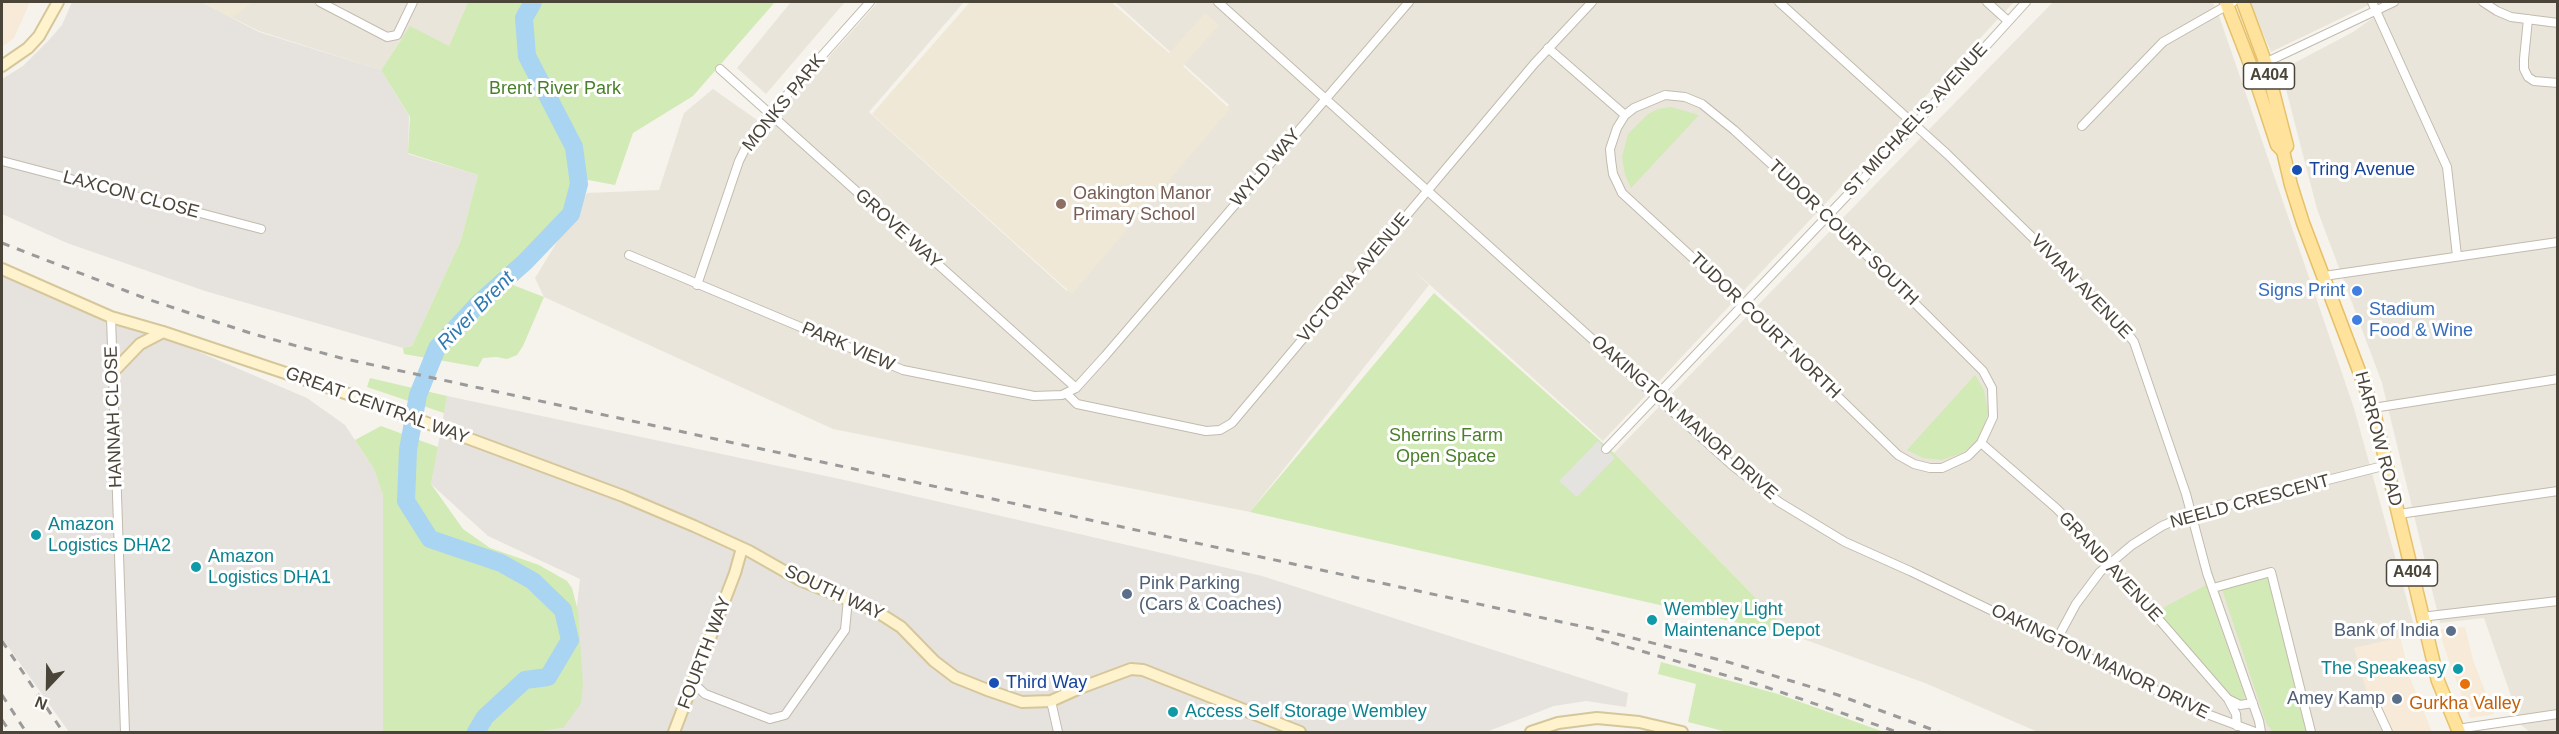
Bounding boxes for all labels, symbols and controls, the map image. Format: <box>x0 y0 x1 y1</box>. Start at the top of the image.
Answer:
street label: ST MICHAEL'S AVENUE <box>1840 39 1992 201</box>
street label: MONKS PARK <box>738 50 830 156</box>
road number: A404 <box>2244 63 2294 89</box>
park label: Brent River Park <box>489 78 621 100</box>
street label: WYLD WAY <box>1226 125 1306 211</box>
street label: TUDOR COURT SOUTH <box>1763 156 1923 310</box>
place label: Tring Avenue <box>2309 159 2415 181</box>
marker: Tring Avenue <box>2290 163 2304 177</box>
street label: LAXCON CLOSE <box>61 166 201 224</box>
place label: Oakington Manor Primary School <box>1073 183 1211 226</box>
street label: GROVE WAY <box>850 185 946 273</box>
marker: Oakington Manor Primary School <box>1054 197 1068 211</box>
street label: VICTORIA AVENUE <box>1294 209 1414 347</box>
street label: VIVIAN AVENUE <box>2026 230 2136 344</box>
street label: TUDOR COURT NORTH <box>1685 248 1845 404</box>
water label: River Brent <box>433 267 519 355</box>
place label: Signs Print <box>2258 280 2345 302</box>
marker: Signs Print <box>2350 284 2364 298</box>
place label: Stadium Food & Wine <box>2369 299 2473 342</box>
marker: Stadium Food & Wine <box>2350 313 2364 327</box>
street label: PARK VIEW <box>798 318 898 376</box>
street label: OAKINGTON MANOR DRIVE <box>1586 331 1782 505</box>
street label: HANNAH CLOSE <box>101 346 127 488</box>
street label: GREAT CENTRAL WAY <box>282 363 472 449</box>
street label: HARROW ROAD <box>2350 369 2406 509</box>
park label: Sherrins Farm Open Space <box>1389 425 1503 468</box>
street label: NEELD CRESCENT <box>2168 470 2332 534</box>
street label: GRAND AVENUE <box>2053 507 2167 627</box>
place label: Amazon Logistics DHA2 <box>48 514 171 556</box>
marker: Amazon Logistics DHA2 <box>29 528 43 542</box>
place label: Amazon Logistics DHA1 <box>208 546 331 588</box>
marker: Amazon Logistics DHA1 <box>189 560 203 574</box>
road number: A404 <box>2386 560 2438 586</box>
street label: SOUTH WAY <box>781 561 887 625</box>
place label: Pink Parking (Cars & Coaches) <box>1139 573 1282 616</box>
marker: Pink Parking (Cars & Coaches) <box>1120 587 1134 601</box>
street label: FOURTH WAY <box>674 594 736 712</box>
place label: Wembley Light Maintenance Depot <box>1664 599 1820 642</box>
street label: OAKINGTON MANOR DRIVE <box>1988 600 2212 724</box>
marker: Wembley Light Maintenance Depot <box>1645 613 1659 627</box>
place label: Bank of India <box>2334 620 2439 642</box>
marker: Bank of India <box>2444 624 2458 638</box>
north arrow <box>18 656 78 716</box>
place label: The Speakeasy <box>2321 658 2446 680</box>
marker: The Speakeasy <box>2451 662 2465 676</box>
place label: Third Way <box>1006 672 1087 694</box>
marker: Third Way <box>987 676 1001 690</box>
marker: Gurkha Valley <box>2458 677 2472 691</box>
place label: Amey Kamp <box>2287 688 2385 710</box>
marker: Amey Kamp <box>2390 692 2404 706</box>
text: N <box>33 693 50 713</box>
place label: Gurkha Valley <box>2409 693 2521 715</box>
place label: Access Self Storage Wembley <box>1185 701 1427 723</box>
marker: Access Self Storage Wembley <box>1166 705 1180 719</box>

